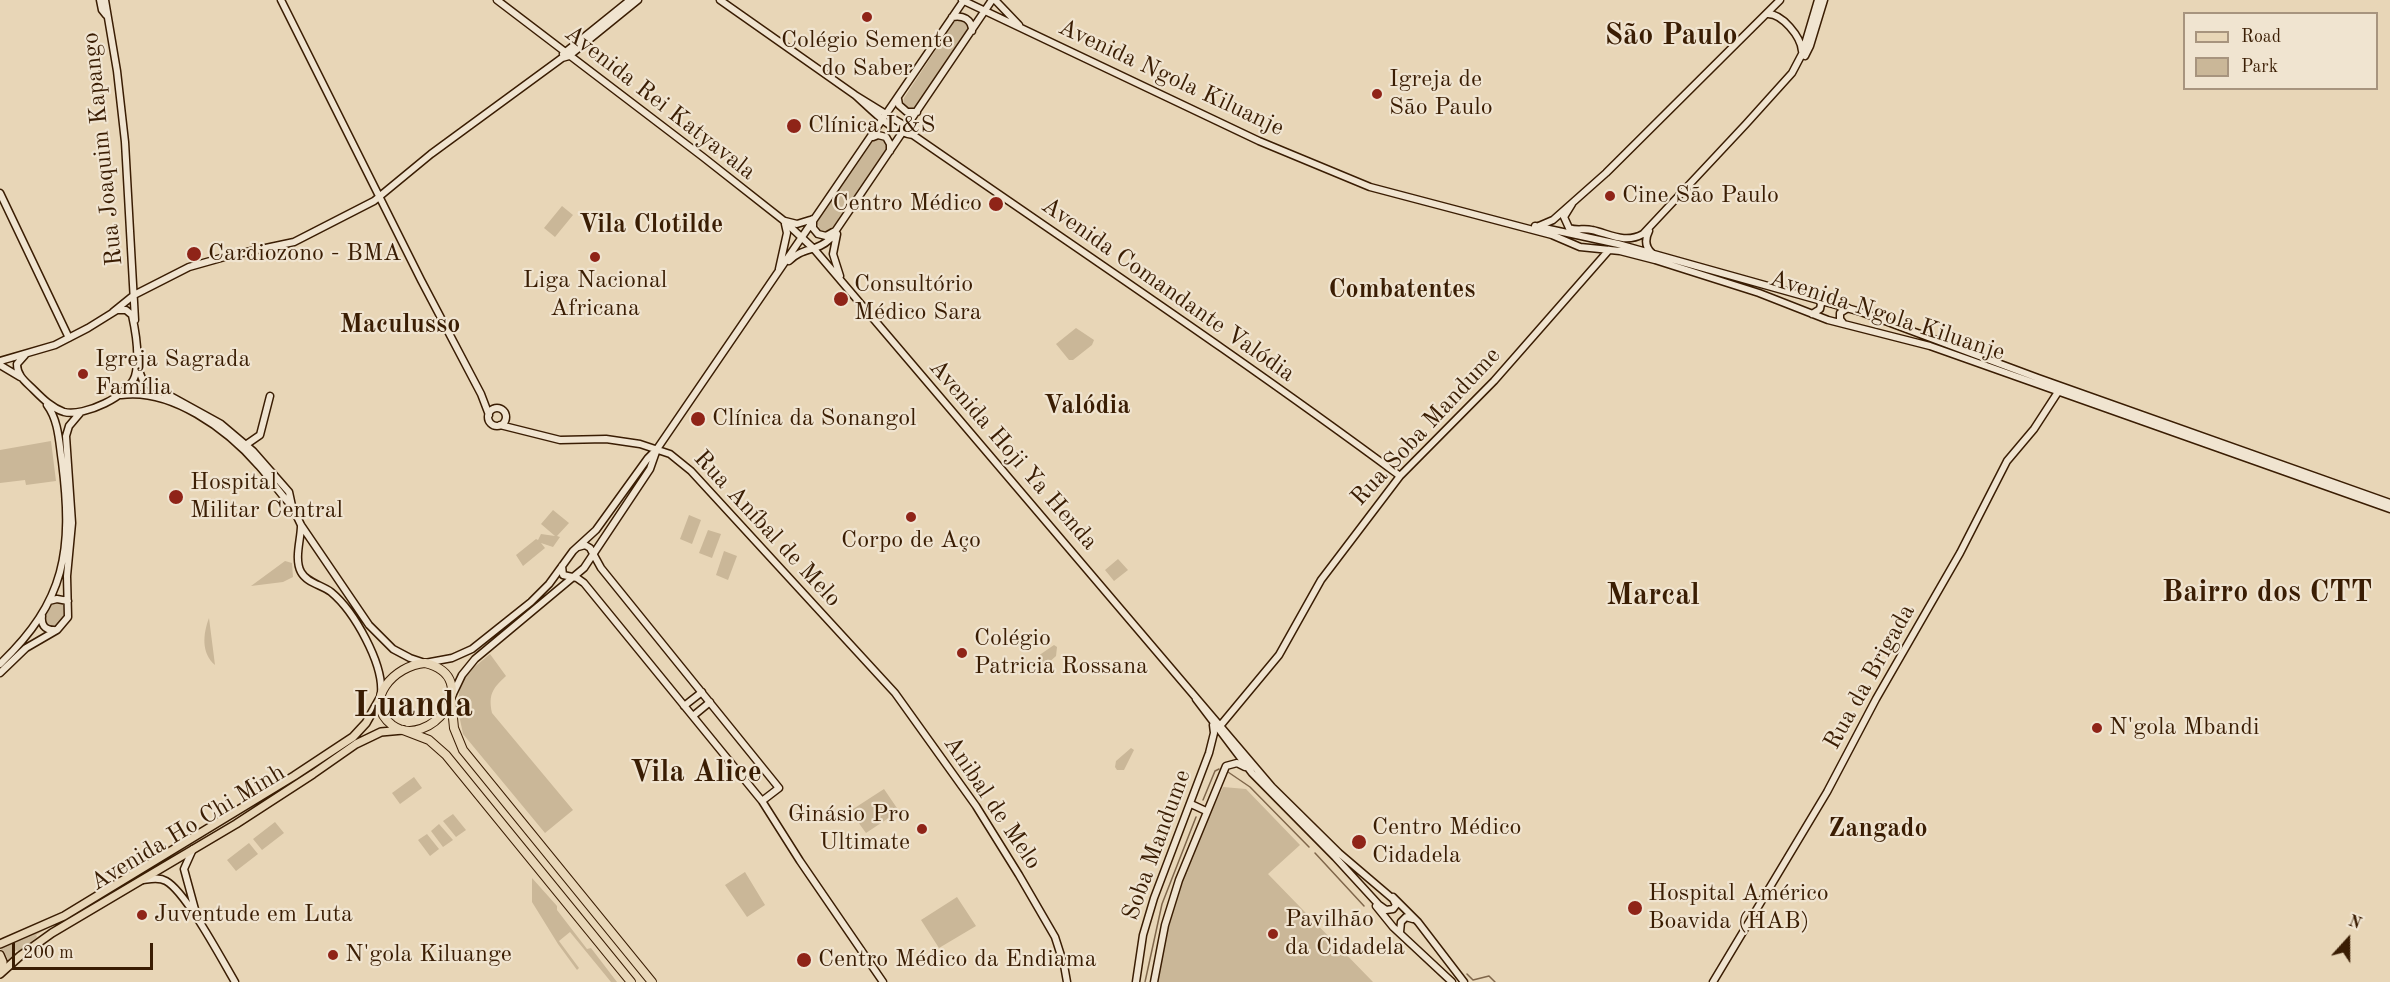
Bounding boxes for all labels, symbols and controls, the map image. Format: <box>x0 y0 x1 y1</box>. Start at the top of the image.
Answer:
marker: Colégio Semente do Saber <box>860 10 874 24</box>
legend <box>2183 12 2378 90</box>
street label: Avenida Ngola Kiluanje <box>1054 13 1288 143</box>
district label: São Paulo <box>1604 18 1738 54</box>
street label: Avenida Rei Katyavala <box>559 19 761 187</box>
place label: Colégio Semente do Saber <box>781 27 953 83</box>
text: Road <box>2241 28 2281 46</box>
street label: Rua Joaquim Kapango <box>76 31 130 267</box>
text: Park <box>2241 58 2278 76</box>
place label: Igreja de São Paulo <box>1389 66 1493 122</box>
marker: Igreja de São Paulo <box>1370 87 1384 101</box>
place label: Clínica L&S <box>808 112 935 140</box>
marker: Clínica L&S <box>785 117 803 135</box>
place label: Cine São Paulo <box>1622 182 1779 210</box>
marker: Cine São Paulo <box>1603 189 1617 203</box>
place label: Centro Médico <box>833 190 982 218</box>
street label: Avenida Comandante Valódia <box>1036 191 1300 389</box>
marker: Centro Médico <box>987 195 1005 213</box>
district label: Vila Clotilde <box>579 209 723 241</box>
place label: Cardiozono - BMA <box>208 240 401 268</box>
marker: Cardiozono - BMA <box>185 245 203 263</box>
marker: Liga Nacional Africana <box>588 250 602 264</box>
street label: Avenida Ngola Kiluanje <box>1766 264 2008 368</box>
place label: Liga Nacional Africana <box>523 267 667 323</box>
place label: Consultório Médico Sara <box>854 271 982 327</box>
district label: Combatentes <box>1328 274 1476 306</box>
marker: Consultório Médico Sara <box>832 290 850 308</box>
district label: Maculusso <box>340 309 460 341</box>
street label: Rua Soba Mandume <box>1345 342 1507 512</box>
place label: Igreja Sagrada Família <box>95 346 250 402</box>
street label: Avenida Hoji Ya Henda <box>922 354 1104 556</box>
marker: Igreja Sagrada Família <box>76 367 90 381</box>
district label: Valódia <box>1044 390 1130 422</box>
place label: Clínica da Sonangol <box>712 405 917 433</box>
marker: Clínica da Sonangol <box>689 410 707 428</box>
street label: Rua Aníbal de Melo <box>687 445 847 613</box>
place label: Hospital Militar Central <box>190 469 343 525</box>
marker: Hospital Militar Central <box>167 488 185 506</box>
marker: Corpo de Aço <box>904 510 918 524</box>
place label: Corpo de Aço <box>841 527 981 555</box>
district label: Bairro dos CTT <box>2162 575 2372 611</box>
district label: Marcal <box>1606 578 1700 614</box>
street label: Rua da Brigada <box>1818 599 1922 755</box>
place label: Colégio Patricia Rossana <box>974 625 1148 681</box>
marker: Colégio Patricia Rossana <box>955 646 969 660</box>
district label: Luanda <box>353 685 473 729</box>
place label: N'gola Mbandi <box>2109 714 2259 742</box>
marker: N'gola Mbandi <box>2090 721 2104 735</box>
street label: Anibal de Melo <box>937 731 1047 875</box>
district label: Vila Alice <box>630 755 762 791</box>
street label: Avenida Ho Chi Minh <box>85 758 291 898</box>
street label: Soba Mandume <box>1116 766 1198 924</box>
place label: Ginásio Pro Ultimate <box>788 801 910 857</box>
district label: Zangado <box>1828 813 1928 845</box>
place label: Centro Médico Cidadela <box>1372 814 1521 870</box>
marker: Ginásio Pro Ultimate <box>915 822 929 836</box>
marker: Centro Médico Cidadela <box>1350 833 1368 851</box>
place label: Hospital Américo Boavida (HAB) <box>1648 880 1829 936</box>
marker: Hospital Américo Boavida (HAB) <box>1626 899 1644 917</box>
place label: Juventude em Luta <box>154 901 353 929</box>
place label: Pavilhão da Cidadela <box>1285 906 1405 962</box>
marker: Juventude em Luta <box>135 908 149 922</box>
north arrow <box>2318 910 2378 970</box>
text: N <box>2346 914 2363 933</box>
marker: Pavilhão da Cidadela <box>1266 927 1280 941</box>
scale bar <box>15 931 156 969</box>
place label: N'gola Kiluange <box>345 941 512 969</box>
text: 200 m <box>23 944 74 962</box>
place label: Centro Médico da Endiama <box>818 946 1097 974</box>
marker: N'gola Kiluange <box>326 948 340 962</box>
marker: Centro Médico da Endiama <box>795 951 813 969</box>

